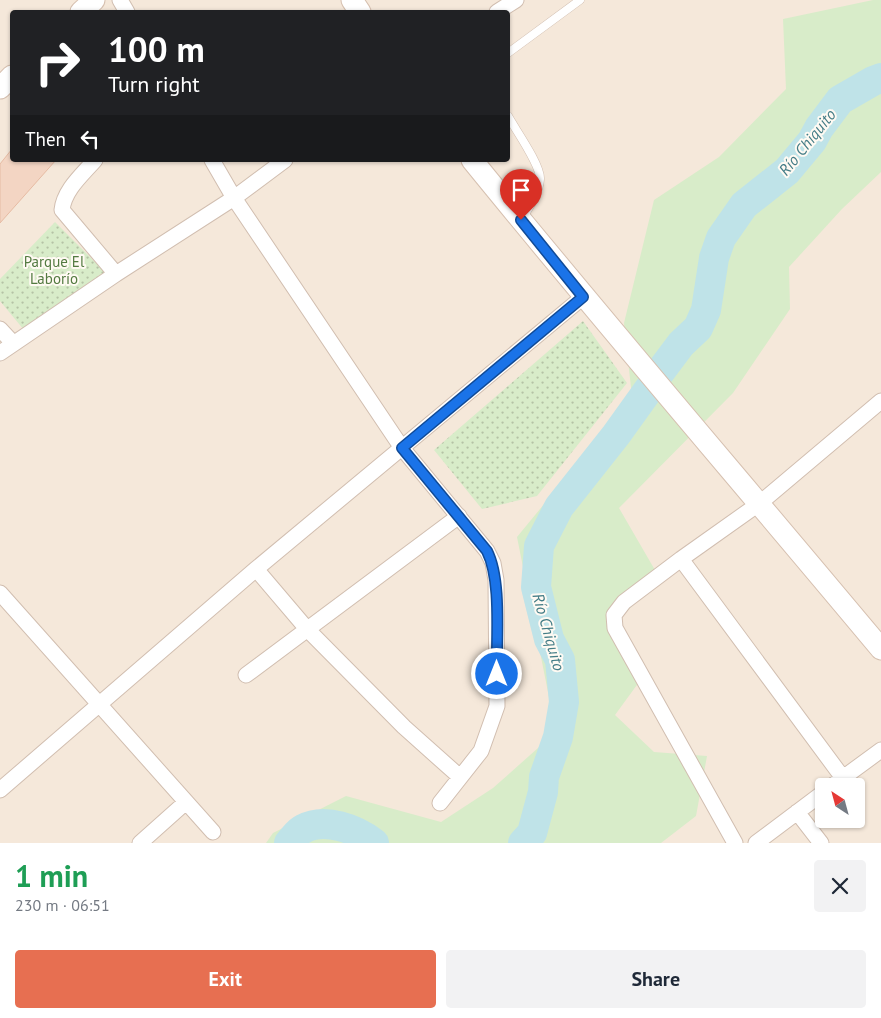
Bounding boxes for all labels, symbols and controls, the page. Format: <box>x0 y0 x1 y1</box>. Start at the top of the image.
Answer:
text: 100 m <box>108 26 205 72</box>
icon: right <box>25 30 90 95</box>
text: Turn right <box>108 70 200 98</box>
water label: Río Chiquito <box>774 105 840 179</box>
icon: left <box>76 125 104 153</box>
text: Then <box>25 127 66 151</box>
pin <box>500 169 542 220</box>
icon: arrive <box>507 176 535 204</box>
park label: Parque El Laborío <box>24 252 85 288</box>
water label: Río Chiquito <box>528 591 570 673</box>
position arrow <box>470 647 522 699</box>
north arrow <box>815 778 865 828</box>
map controls <box>815 778 865 828</box>
text: 1 min <box>15 856 88 895</box>
button: close <box>814 860 866 912</box>
text: 230 m · 06:51 <box>15 895 110 915</box>
button: Exit <box>15 950 436 1008</box>
button: Share <box>446 950 866 1008</box>

